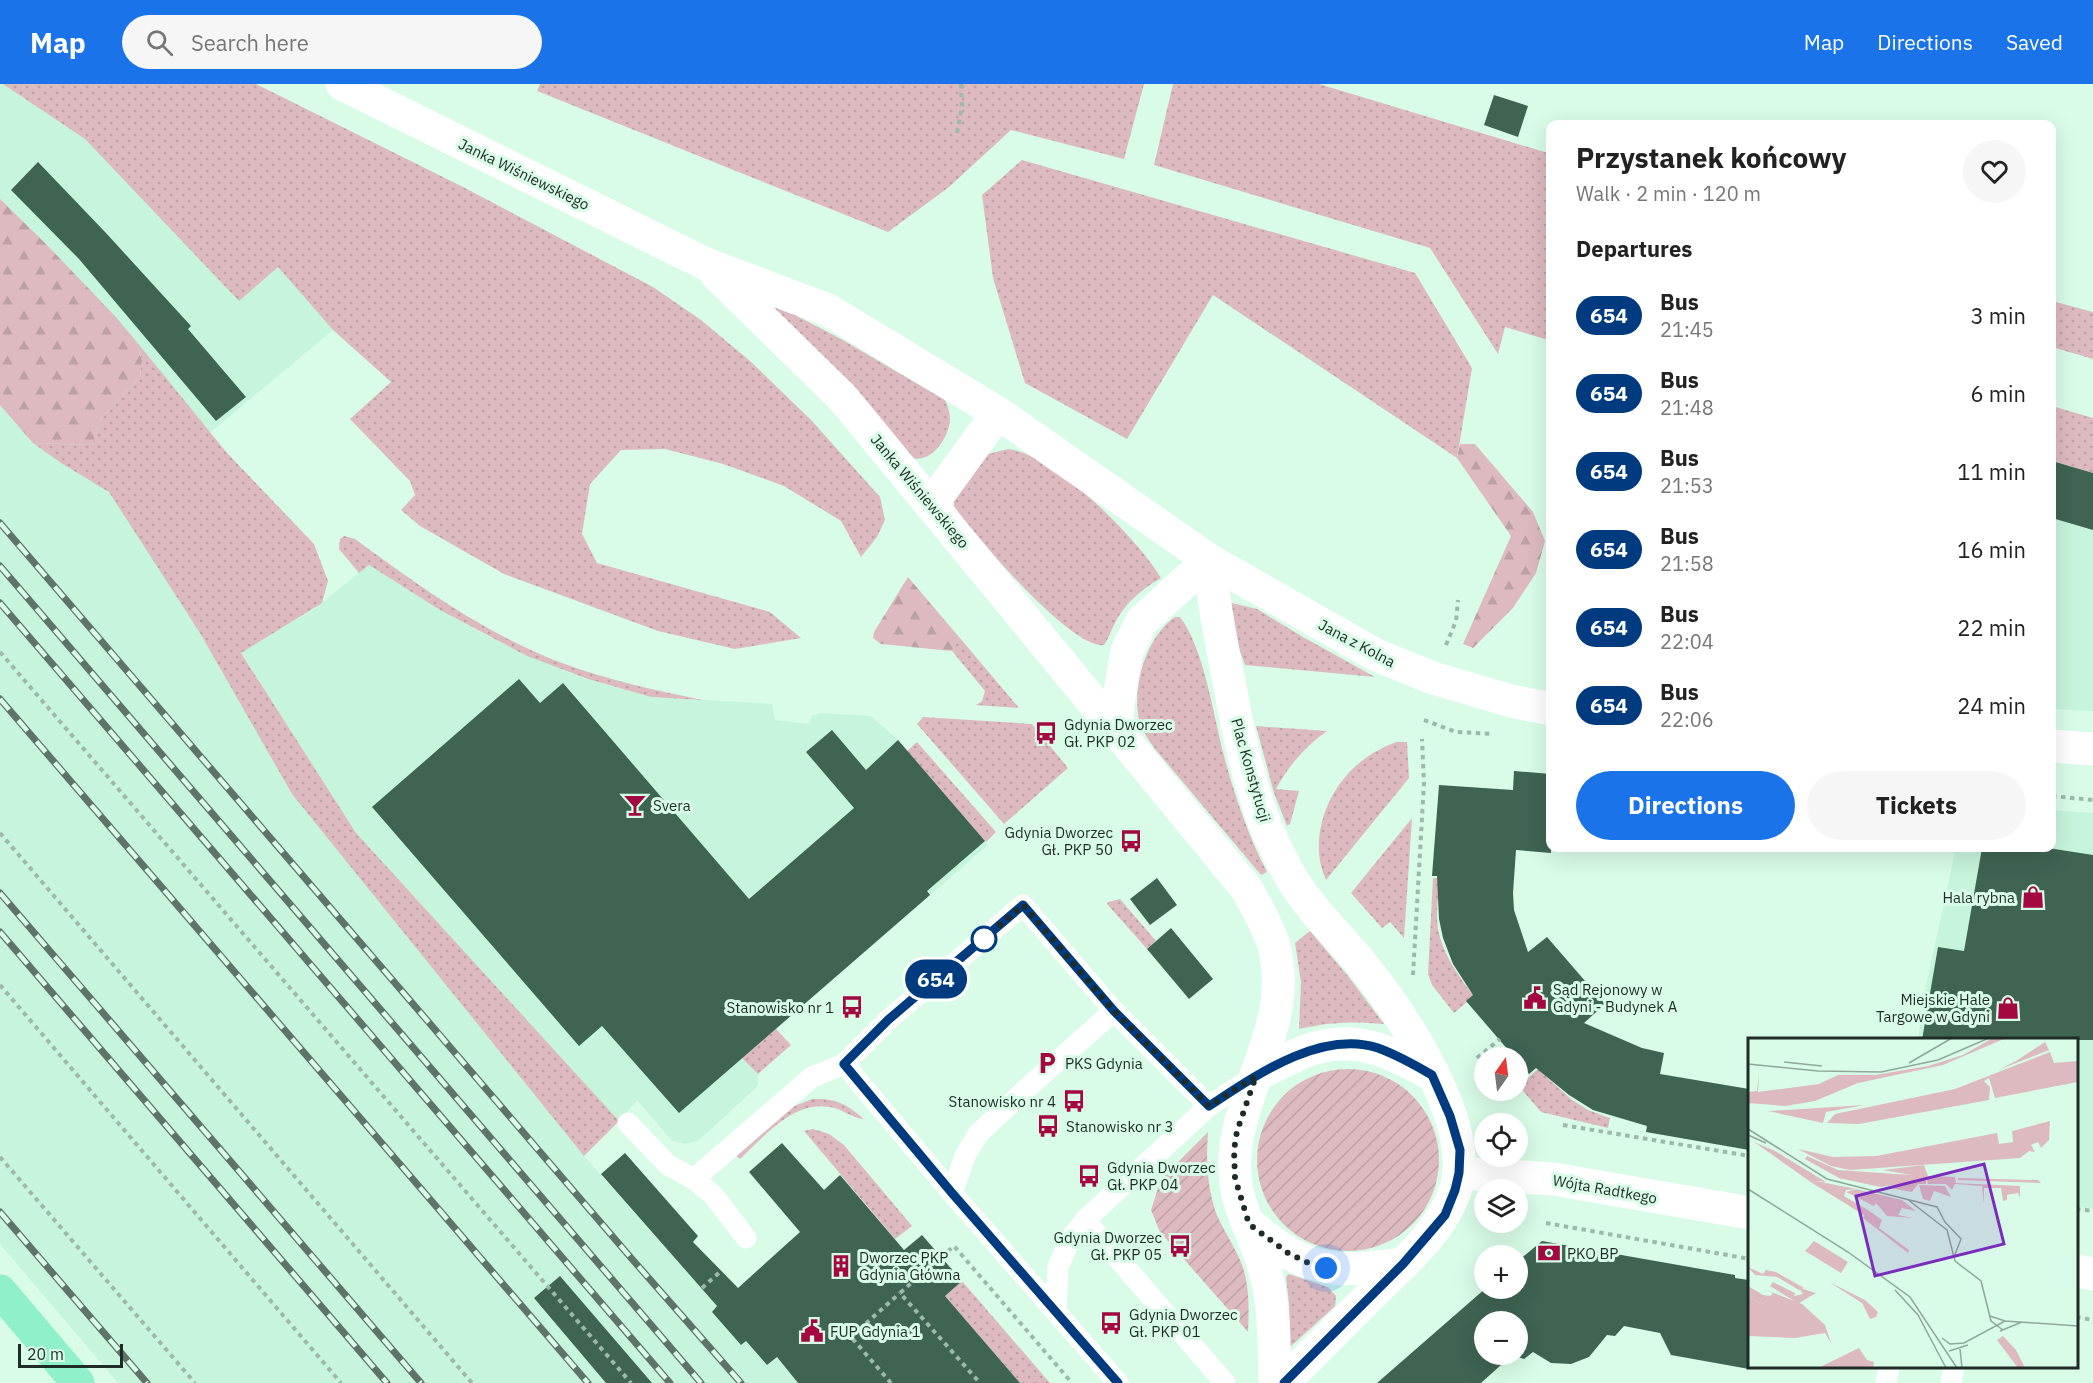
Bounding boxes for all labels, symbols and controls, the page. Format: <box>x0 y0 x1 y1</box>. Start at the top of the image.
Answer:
search box <box>122 15 542 69</box>
text: Map <box>30 24 86 61</box>
icon: search <box>143 26 176 59</box>
text: Search here <box>191 28 309 57</box>
text: Map <box>1804 28 1844 56</box>
text: Directions <box>1877 28 1973 56</box>
text: Saved <box>2006 28 2063 56</box>
street label: Janka Wiśniewskiego <box>455 134 593 214</box>
text: Przystanek końcowy <box>1576 139 1847 176</box>
button: heart <box>1963 140 2026 203</box>
text: Walk · 2 min · 120 m <box>1576 180 1761 207</box>
text: Departures <box>1576 234 1692 263</box>
text: Bus <box>1660 287 1699 316</box>
text: 654 <box>1590 301 1628 329</box>
text: 3 min <box>1970 301 2026 330</box>
text: 21:45 <box>1660 316 1714 343</box>
text: Bus <box>1660 365 1699 394</box>
text: 654 <box>1590 379 1628 407</box>
text: 6 min <box>1970 379 2026 408</box>
text: 21:48 <box>1660 394 1714 421</box>
street label: Janka Wiśniewskiego <box>867 430 973 552</box>
text: Bus <box>1660 443 1699 472</box>
text: 654 <box>1590 457 1628 485</box>
text: 11 min <box>1957 457 2026 486</box>
text: 21:53 <box>1660 472 1714 499</box>
text: Bus <box>1660 521 1699 550</box>
text: 654 <box>1590 535 1628 563</box>
text: 16 min <box>1957 535 2026 564</box>
text: 21:58 <box>1660 550 1714 577</box>
text: Bus <box>1660 599 1699 628</box>
text: 654 <box>1590 613 1628 641</box>
text: 22 min <box>1957 613 2026 642</box>
street label: Jana z Kolna <box>1315 615 1399 671</box>
text: 22:04 <box>1660 628 1714 655</box>
text: Bus <box>1660 677 1699 706</box>
text: 654 <box>1590 691 1628 719</box>
text: 24 min <box>1957 691 2026 720</box>
text: 22:06 <box>1660 706 1714 733</box>
place label: Gdynia Dworzec Gł. PKP 02 <box>1064 715 1173 751</box>
street label: Plac Konstytucji <box>1227 716 1275 824</box>
bus stop icon: Gdynia Dworzec Gł. PKP 02 <box>1033 720 1059 746</box>
button: Directions <box>1576 771 1795 840</box>
button: Tickets <box>1807 771 2026 840</box>
bar icon: Svera <box>622 792 648 818</box>
place label: Svera <box>653 796 691 815</box>
place label: Gdynia Dworzec Gł. PKP 50 <box>1005 823 1113 859</box>
bus stop icon: Gdynia Dworzec Gł. PKP 50 <box>1118 828 1144 854</box>
shop icon: Hala rybna <box>2020 884 2046 910</box>
place label: Hala rybna <box>1942 888 2015 907</box>
unlabelled marker <box>971 926 997 952</box>
line badge: 654 <box>902 960 970 998</box>
text: 654 <box>917 965 955 993</box>
place label: Sąd Rejonowy w Gdyni - Budynek A <box>1553 980 1678 1016</box>
public building icon: Sąd Rejonowy w Gdyni - Budynek A <box>1522 985 1548 1011</box>
place label: Miejskie Hale Targowe w Gdyni <box>1876 990 1990 1026</box>
bus stop icon: Stanowisko nr 1 <box>839 994 865 1020</box>
shop icon: Miejskie Hale Targowe w Gdyni <box>1995 995 2021 1021</box>
place label: Stanowisko nr 1 <box>726 998 834 1017</box>
inset map <box>1748 1038 2078 1368</box>
north arrow <box>1474 1047 1528 1101</box>
map controls <box>1474 1047 1528 1365</box>
parking icon: PKS Gdynia <box>1034 1050 1060 1076</box>
place label: PKS Gdynia <box>1065 1054 1143 1073</box>
bus stop icon: Stanowisko nr 4 <box>1061 1088 1087 1114</box>
place label: Stanowisko nr 4 <box>948 1092 1056 1111</box>
bus stop icon: Stanowisko nr 3 <box>1035 1113 1061 1139</box>
button: locate <box>1474 1113 1528 1167</box>
place label: Stanowisko nr 3 <box>1066 1117 1174 1136</box>
place label: Gdynia Dworzec Gł. PKP 04 <box>1107 1158 1216 1194</box>
bus stop icon: Gdynia Dworzec Gł. PKP 04 <box>1076 1163 1102 1189</box>
street label: Wójta Radtkego <box>1551 1170 1659 1208</box>
button: layers <box>1474 1179 1528 1233</box>
place label: Gdynia Dworzec Gł. PKP 05 <box>1054 1228 1162 1264</box>
bus stop icon: Gdynia Dworzec Gł. PKP 05 <box>1167 1233 1193 1259</box>
bank icon: PKO BP <box>1536 1240 1562 1266</box>
place label: PKO BP <box>1567 1244 1618 1263</box>
button: + <box>1474 1245 1528 1299</box>
place label: Dworzec PKP Gdynia Główna <box>859 1248 960 1284</box>
building icon: Dworzec PKP Gdynia Główna <box>828 1253 854 1279</box>
your location <box>1311 1253 1341 1283</box>
place label: Gdynia Dworzec Gł. PKP 01 <box>1129 1305 1238 1341</box>
bus stop icon: Gdynia Dworzec Gł. PKP 01 <box>1098 1310 1124 1336</box>
button: − <box>1474 1311 1528 1365</box>
public building icon: FUP Gdynia 1 <box>799 1318 825 1344</box>
place label: FUP Gdynia 1 <box>830 1322 921 1341</box>
scale bar <box>18 1341 123 1368</box>
text: 20 m <box>27 1344 64 1364</box>

